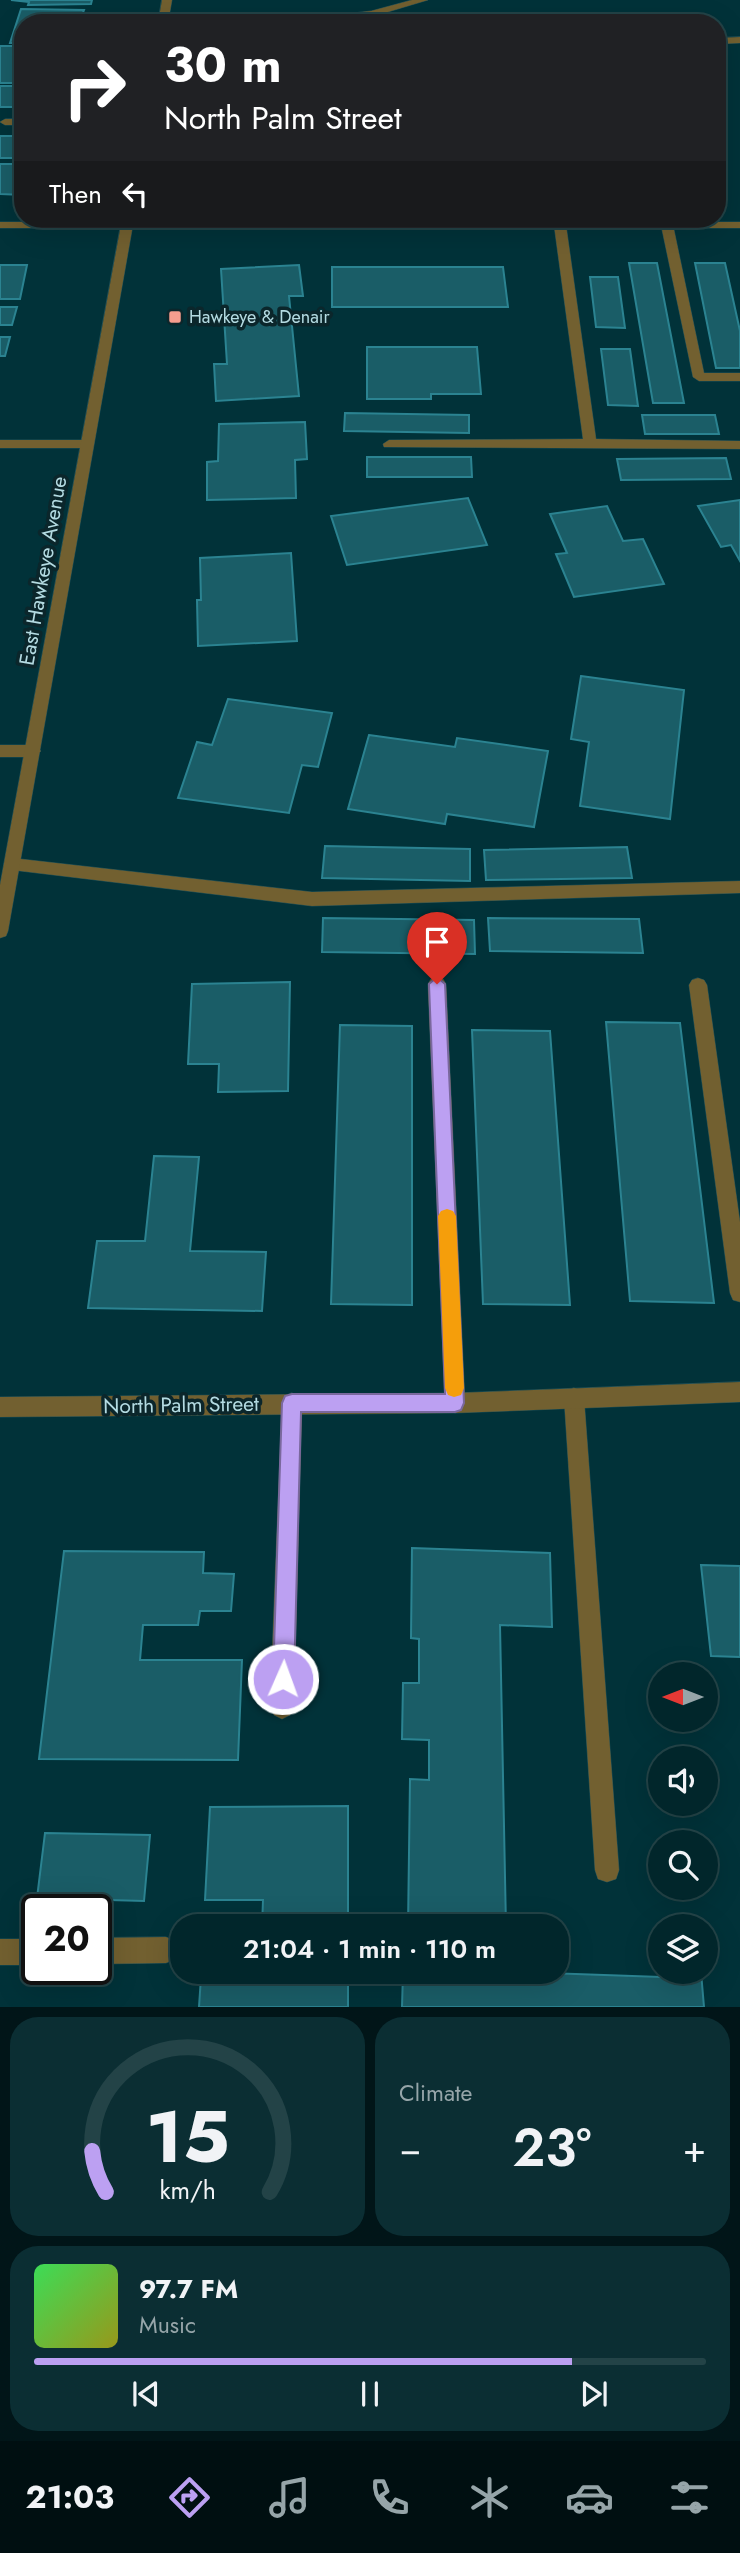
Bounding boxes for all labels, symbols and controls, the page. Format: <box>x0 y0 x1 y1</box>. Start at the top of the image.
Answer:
text: 30 m <box>164 30 282 100</box>
icon: right <box>49 42 140 133</box>
text: North Palm Street <box>164 95 402 141</box>
text: Then <box>49 175 102 213</box>
icon: left <box>116 175 154 213</box>
place label: Hawkeye & Denair <box>189 304 330 330</box>
marker: Hawkeye & Denair <box>167 309 183 325</box>
street label: East Hawkeye Avenue <box>12 474 74 668</box>
pin <box>407 912 467 984</box>
icon: arrive <box>418 923 456 961</box>
street label: North Palm Street <box>103 1389 259 1421</box>
position arrow <box>246 1642 320 1716</box>
north arrow <box>648 1662 718 1732</box>
map controls <box>648 1662 718 1984</box>
button: sound <box>648 1746 718 1816</box>
button: search <box>648 1830 718 1900</box>
speed limit sign: 20 <box>21 1894 112 1985</box>
button: layers <box>648 1914 718 1984</box>
text: 21:04 · 1 min · 110 m <box>243 1930 496 1968</box>
text: Climate <box>399 2076 472 2110</box>
text: 15 <box>145 2085 230 2190</box>
text: 23° <box>513 2110 591 2186</box>
text: − <box>399 2121 421 2176</box>
text: + <box>683 2121 706 2176</box>
text: km/h <box>159 2172 216 2208</box>
text: 97.7 FM <box>139 2270 238 2308</box>
text: Music <box>139 2308 196 2342</box>
icon: previous <box>127 2375 165 2413</box>
icon: pause <box>351 2375 389 2413</box>
icon: next <box>575 2375 613 2413</box>
icon: directions <box>165 2473 214 2522</box>
icon: music <box>265 2473 314 2522</box>
icon: phone <box>365 2473 414 2522</box>
icon: climate <box>465 2473 514 2522</box>
icon: car <box>565 2473 614 2522</box>
icon: filters <box>665 2473 714 2522</box>
text: 21:03 <box>26 2474 114 2520</box>

